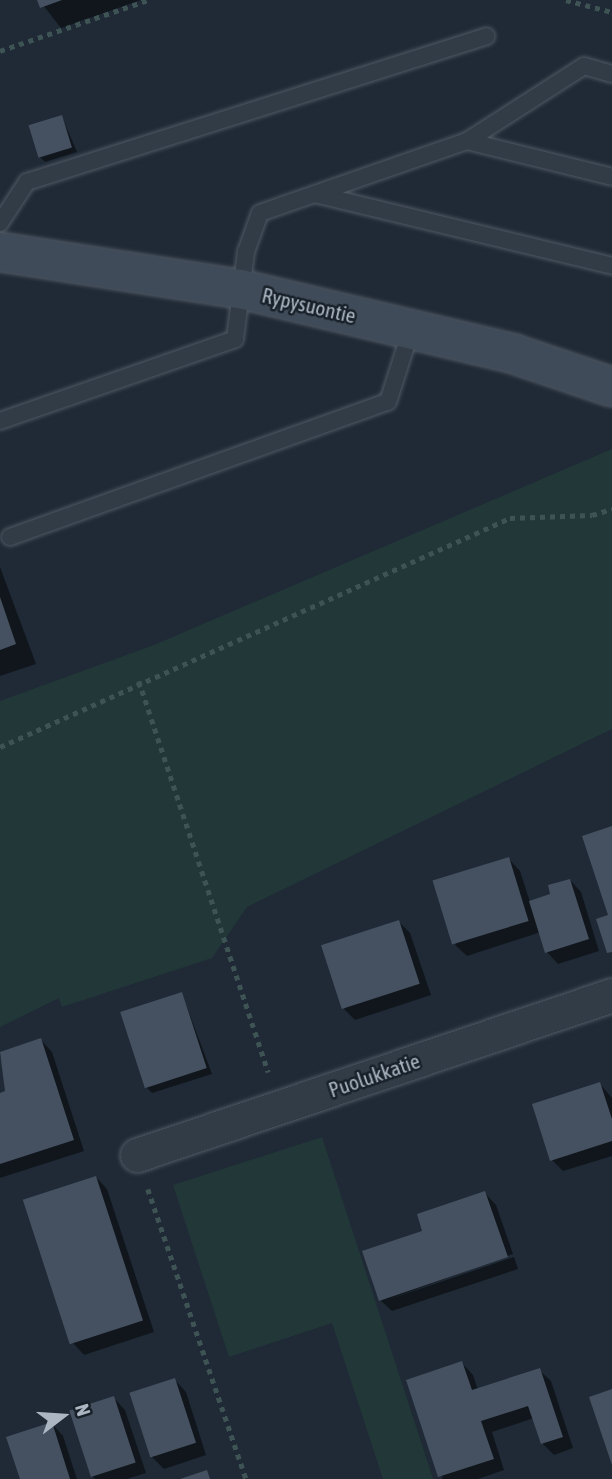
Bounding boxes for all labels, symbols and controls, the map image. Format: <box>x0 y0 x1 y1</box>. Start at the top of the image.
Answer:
street label: Rypysuontie <box>260 282 358 328</box>
street label: Puolukkatie <box>325 1048 423 1102</box>
north arrow <box>28 1381 98 1451</box>
text: N <box>71 1401 95 1418</box>

